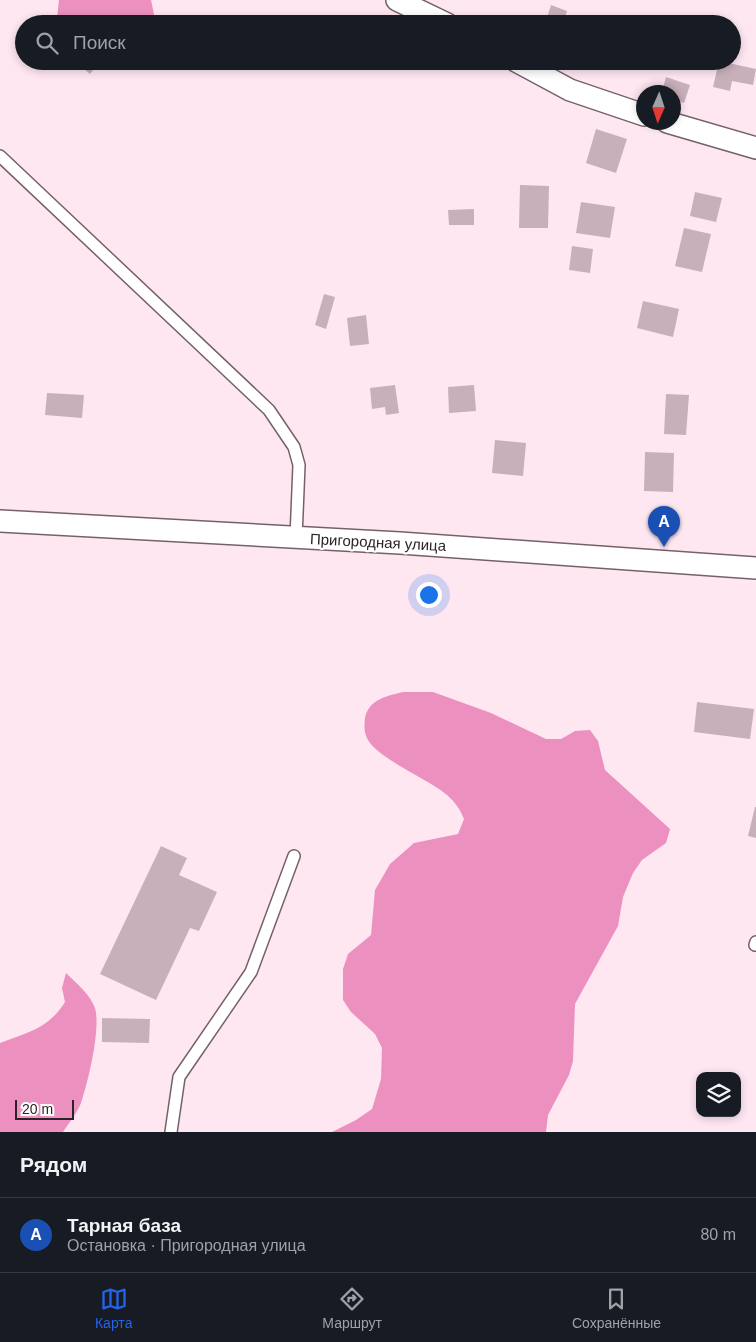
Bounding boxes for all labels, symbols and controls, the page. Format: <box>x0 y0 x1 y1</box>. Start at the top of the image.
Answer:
search box <box>15 15 741 70</box>
icon: search <box>33 29 61 57</box>
text: Поиск <box>73 32 126 53</box>
north arrow <box>636 85 681 130</box>
pin: A <box>648 506 680 547</box>
street label: Пригородная улица <box>310 530 447 554</box>
your location <box>416 582 442 608</box>
map controls <box>696 1072 741 1117</box>
button: layers <box>696 1072 741 1117</box>
scale bar <box>15 1097 74 1120</box>
text: 20 m <box>22 1101 53 1117</box>
text: Рядом <box>20 1153 87 1176</box>
text: Тарная база <box>67 1215 181 1236</box>
text: A <box>30 1226 42 1243</box>
text: 80 m <box>700 1226 736 1243</box>
text: Остановка · Пригородная улица <box>67 1237 306 1254</box>
tab: Карта <box>95 1285 132 1331</box>
tab: Маршрут <box>322 1285 382 1331</box>
tab: Сохранённые <box>572 1285 661 1331</box>

